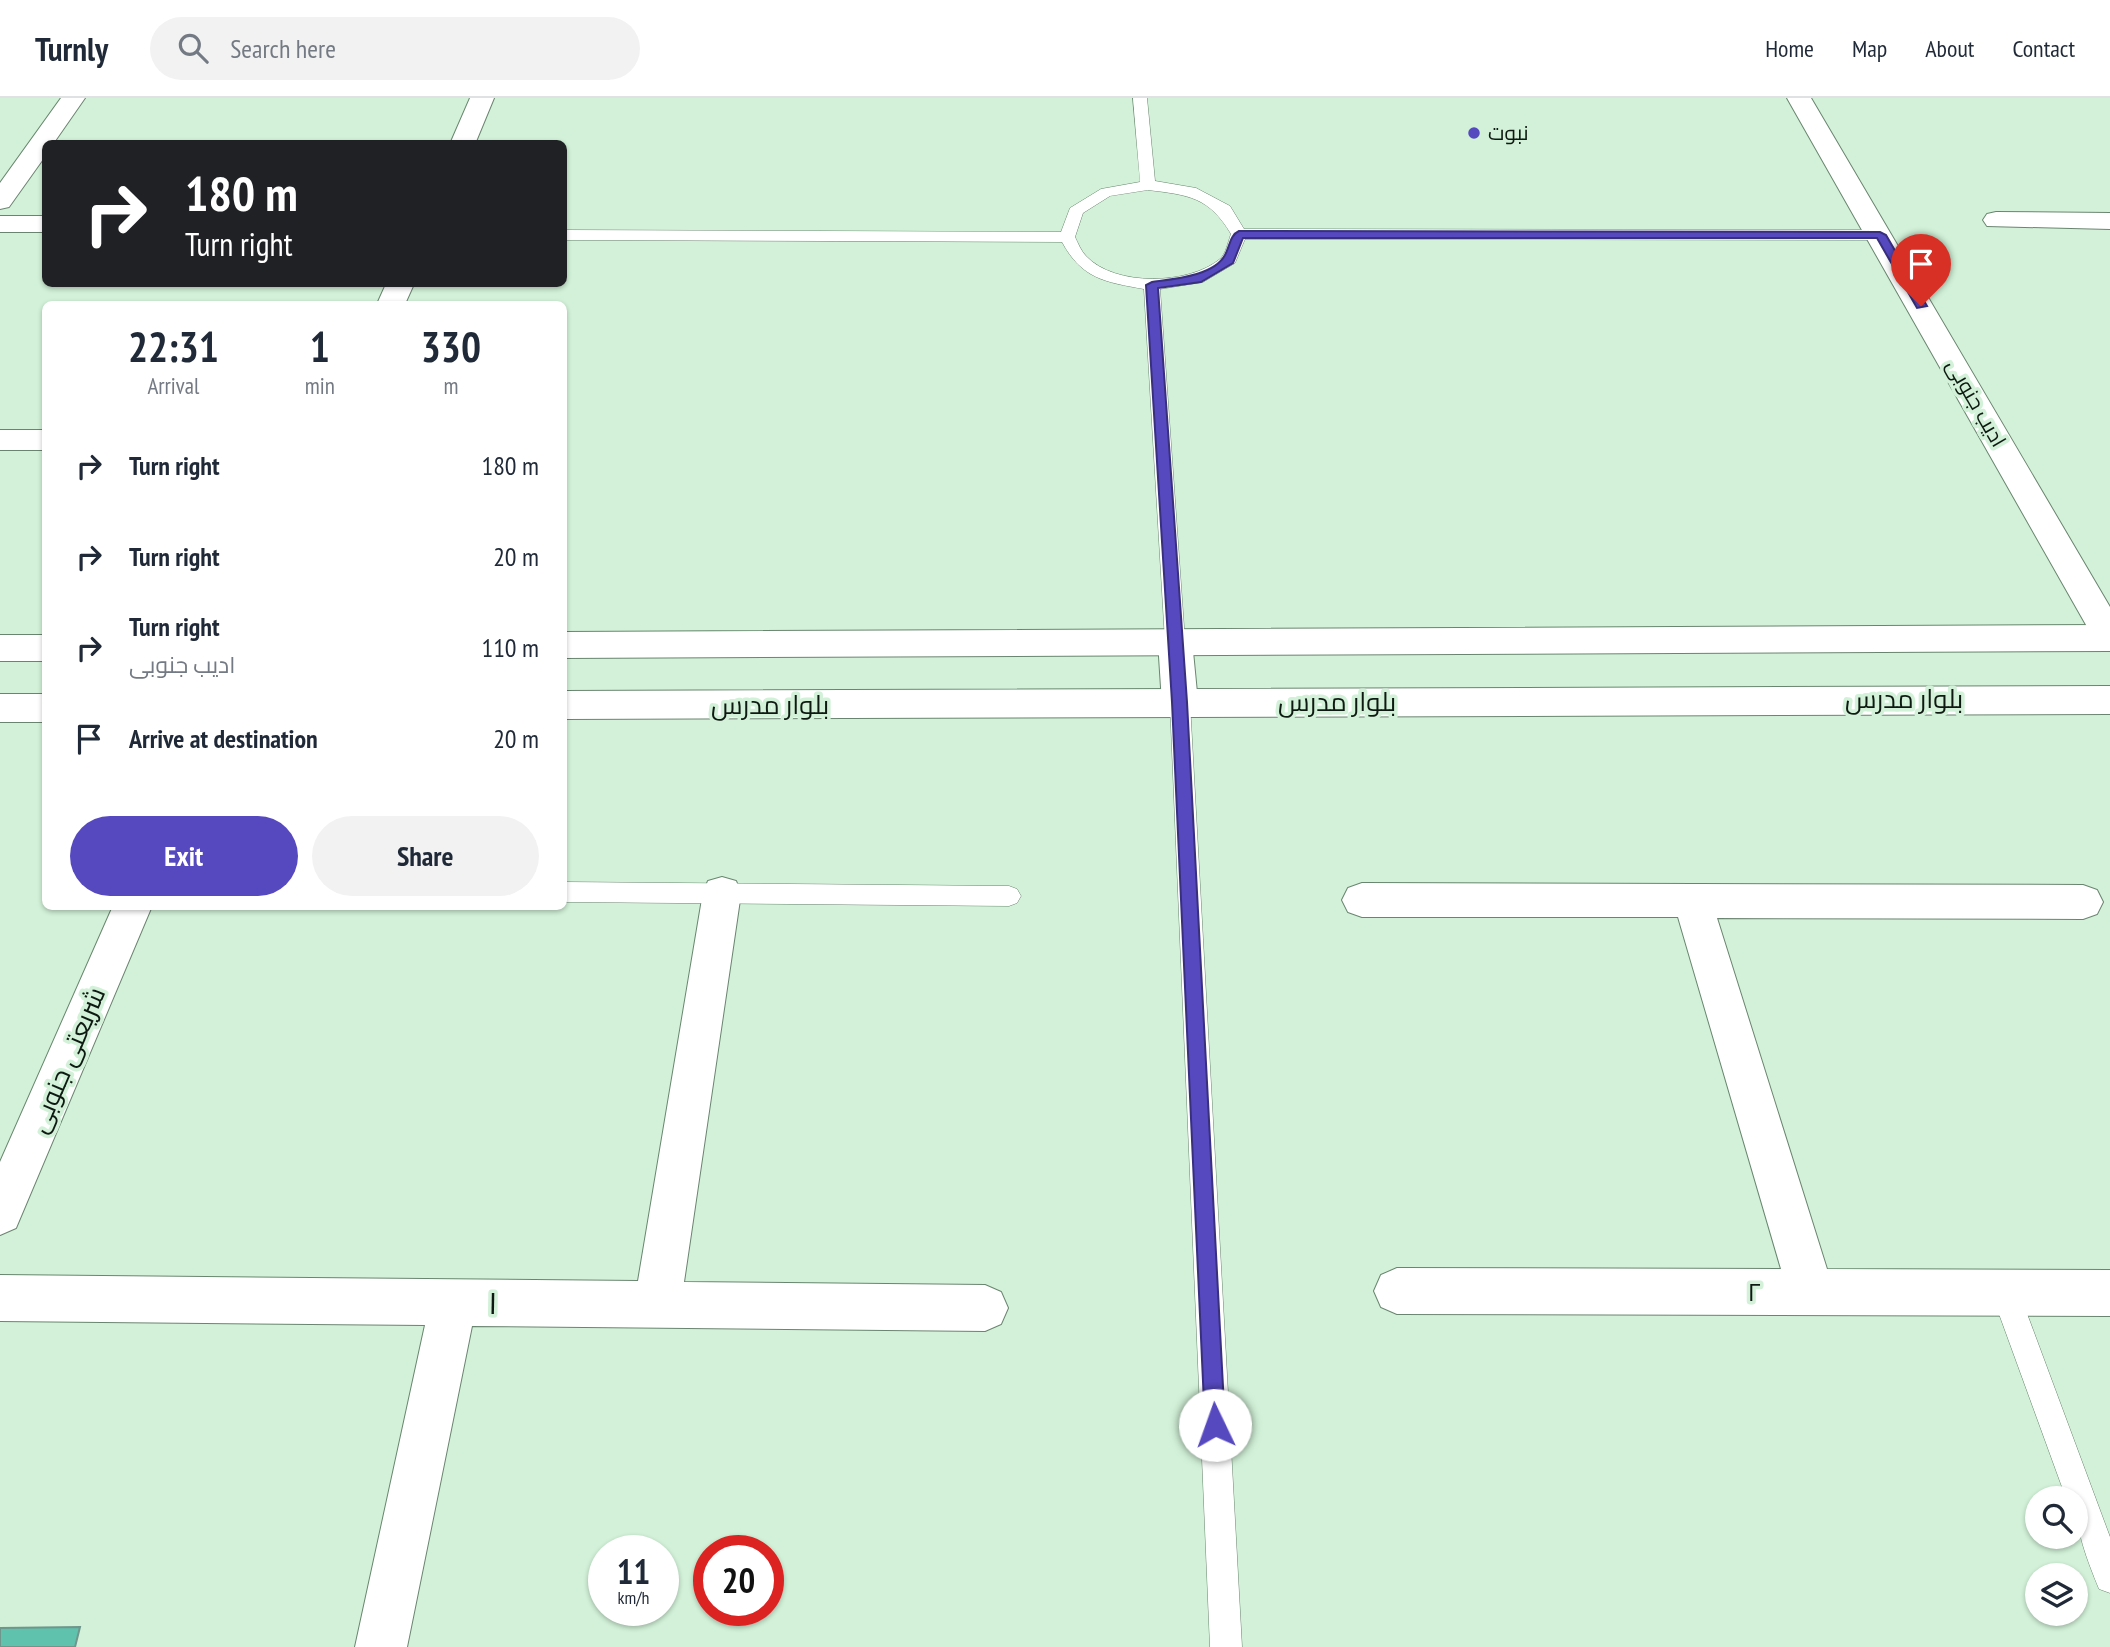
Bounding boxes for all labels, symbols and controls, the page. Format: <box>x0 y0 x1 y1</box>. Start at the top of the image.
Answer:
search box <box>150 17 640 80</box>
text: Turnly <box>35 27 108 70</box>
icon: search <box>174 29 212 67</box>
text: Search here <box>230 32 336 65</box>
text: Home <box>1765 33 1814 64</box>
text: Map <box>1852 33 1887 64</box>
text: About <box>1925 33 1974 64</box>
text: Contact <box>2012 33 2075 64</box>
place label: نبوت <box>1488 119 1529 146</box>
marker: نبوت <box>1466 125 1482 141</box>
text: 180 m <box>185 161 298 225</box>
icon: right <box>70 168 161 259</box>
text: Turn right <box>185 223 293 265</box>
pin <box>1891 234 1951 306</box>
icon: arrive <box>1902 245 1940 283</box>
text: 22:31 <box>128 319 219 374</box>
text: 1 <box>310 319 330 374</box>
text: 330 <box>421 319 481 374</box>
street label: ادیب جنوبی <box>1940 354 2012 452</box>
text: Arrival <box>147 371 199 400</box>
text: min <box>305 371 335 400</box>
text: m <box>443 371 458 400</box>
icon: right <box>70 447 108 485</box>
text: Turn right <box>129 449 220 482</box>
text: 180 m <box>481 449 539 482</box>
icon: right <box>70 538 108 576</box>
text: Turn right <box>129 540 220 573</box>
text: 20 m <box>493 540 539 573</box>
text: Turn right <box>129 610 220 643</box>
icon: right <box>70 629 108 667</box>
text: 110 m <box>481 631 539 664</box>
text: ادیب جنوبی <box>129 650 235 679</box>
street label: بلوار مدرس <box>1845 682 1963 715</box>
street label: بلوار مدرس <box>1278 685 1396 718</box>
street label: بلوار مدرس <box>711 688 829 721</box>
icon: arrive <box>70 720 108 758</box>
text: Arrive at destination <box>129 722 318 755</box>
text: 20 m <box>493 722 539 755</box>
button: Exit <box>70 816 298 896</box>
button: Share <box>312 816 539 896</box>
street label: شریعتی جنوبی <box>21 982 112 1138</box>
street label: ۲ <box>1747 1275 1761 1308</box>
street label: ۱ <box>488 1281 498 1323</box>
position arrow <box>1178 1388 1252 1462</box>
map controls <box>2025 1486 2088 1626</box>
button: search <box>2025 1486 2088 1549</box>
speed limit sign: 20 <box>693 1535 784 1626</box>
text: 11 <box>617 1548 650 1594</box>
button: layers <box>2025 1563 2088 1626</box>
text: km/h <box>618 1586 649 1609</box>

